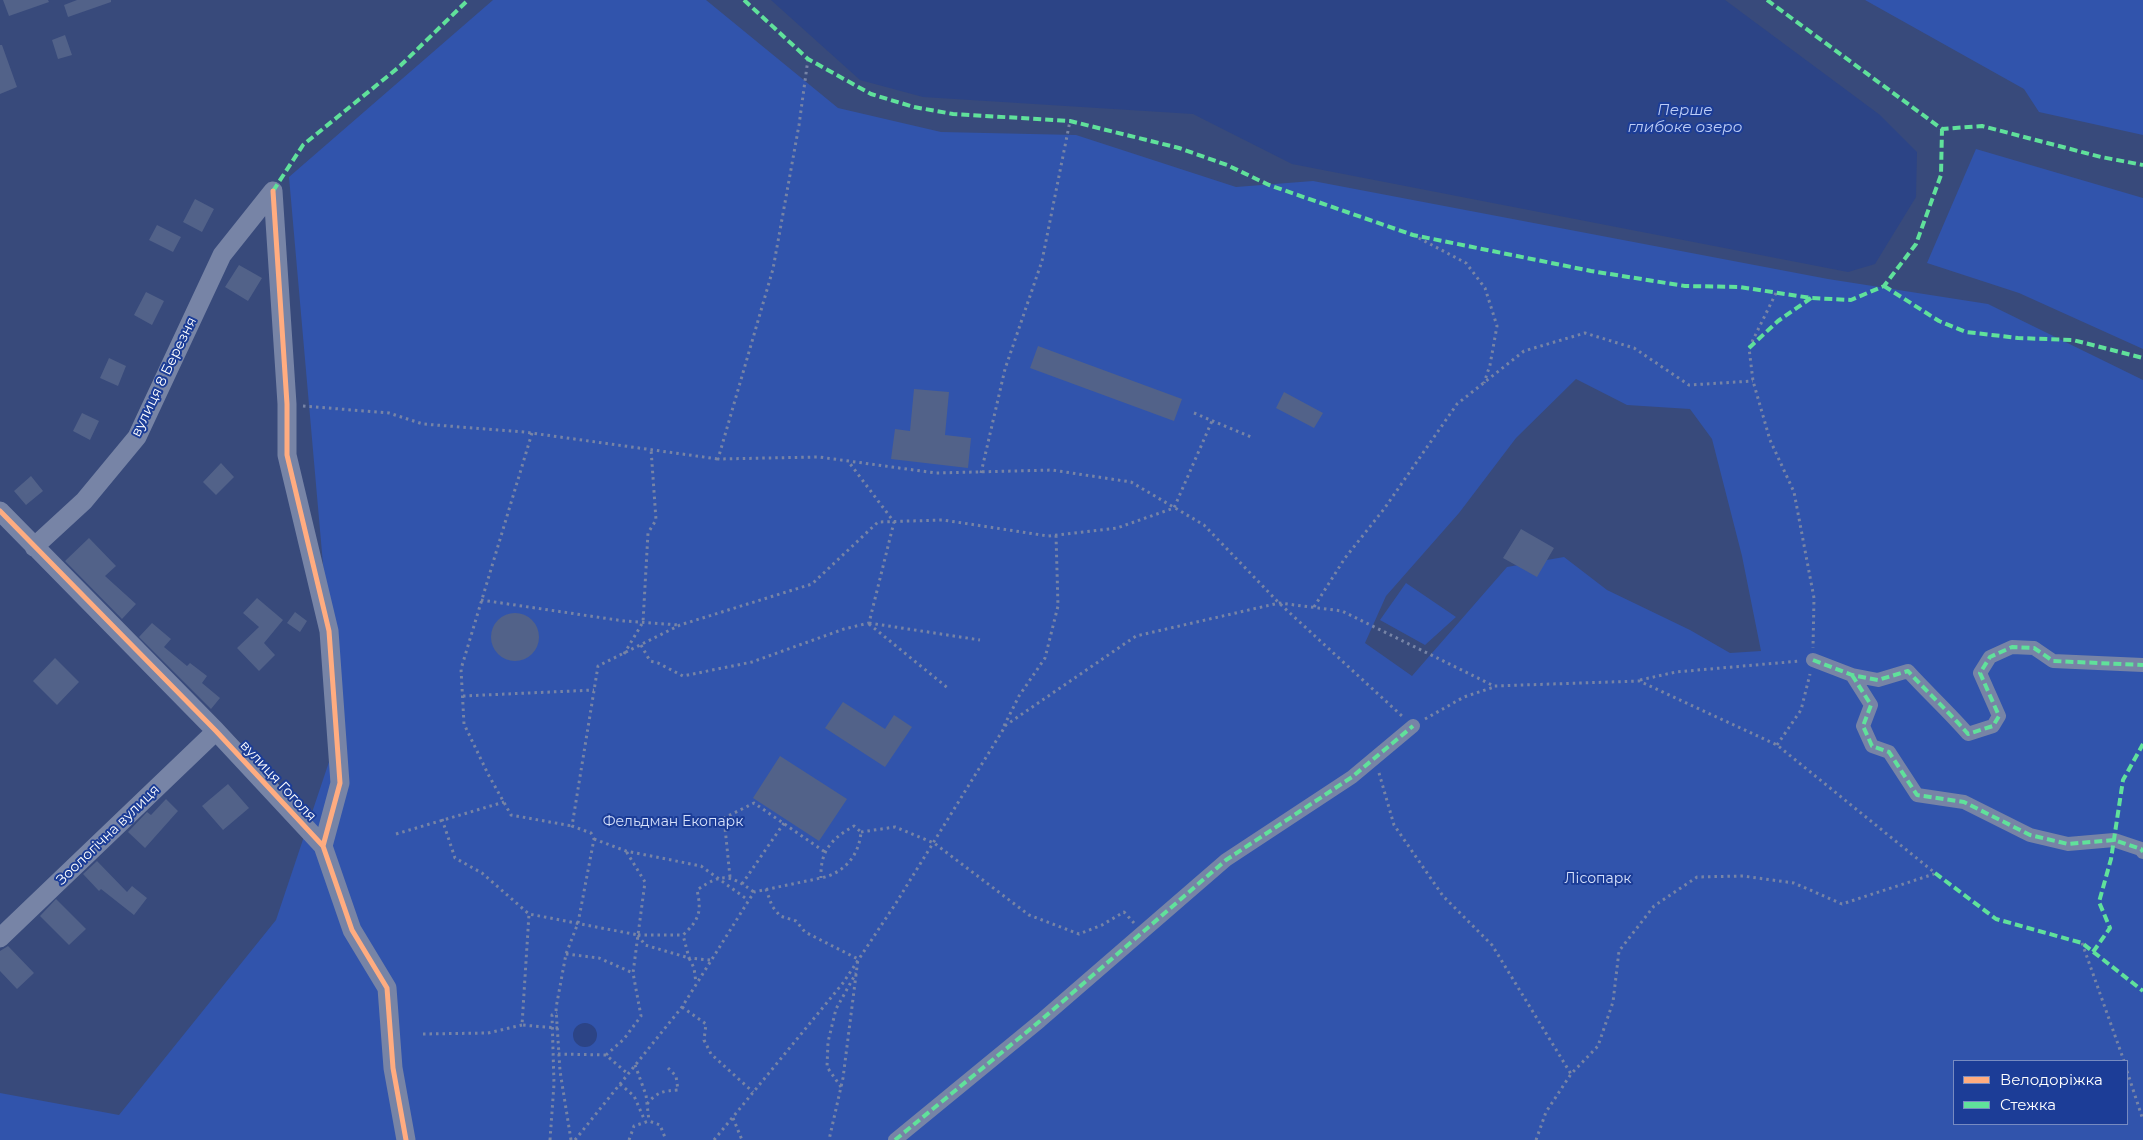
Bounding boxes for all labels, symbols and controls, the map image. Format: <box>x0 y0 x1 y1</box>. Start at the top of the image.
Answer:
water label: Перше глибоке озеро <box>1628 102 1742 137</box>
street label: вулиця 8 Березня <box>128 314 200 440</box>
street label: вулиця Гоголя <box>236 737 320 825</box>
street label: Зоологічна вулиця <box>53 781 163 889</box>
park label: Фельдман Екопарк <box>603 814 743 830</box>
park label: Лісопарк <box>1565 871 1631 887</box>
legend <box>1953 1060 2128 1125</box>
text: Велодоріжка <box>2000 1070 2103 1089</box>
text: Стежка <box>2000 1095 2056 1114</box>

